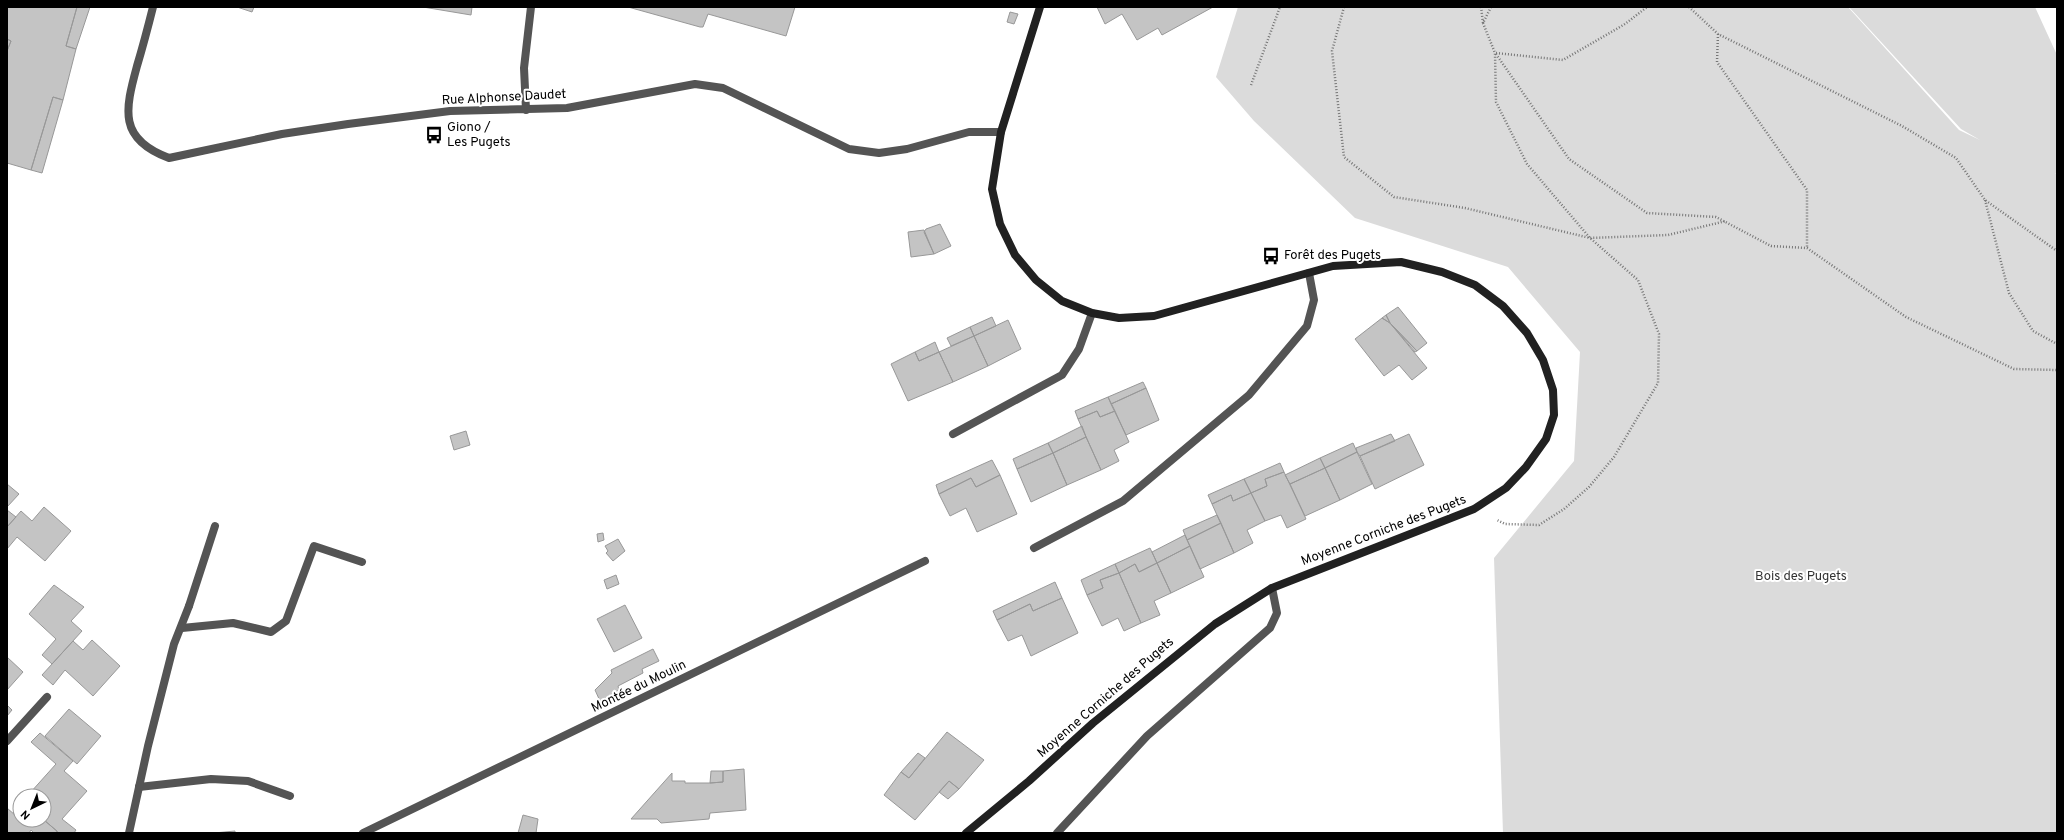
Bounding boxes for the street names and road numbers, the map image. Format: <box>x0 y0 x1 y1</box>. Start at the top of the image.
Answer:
street label: Rue Alphonse Daudet <box>441 87 567 109</box>
street label: Moyenne Corniche des Pugets <box>1299 492 1469 570</box>
street label: Moyenne Corniche des Pugets <box>1034 634 1178 762</box>
street label: Montée du Moulin <box>589 657 689 717</box>

